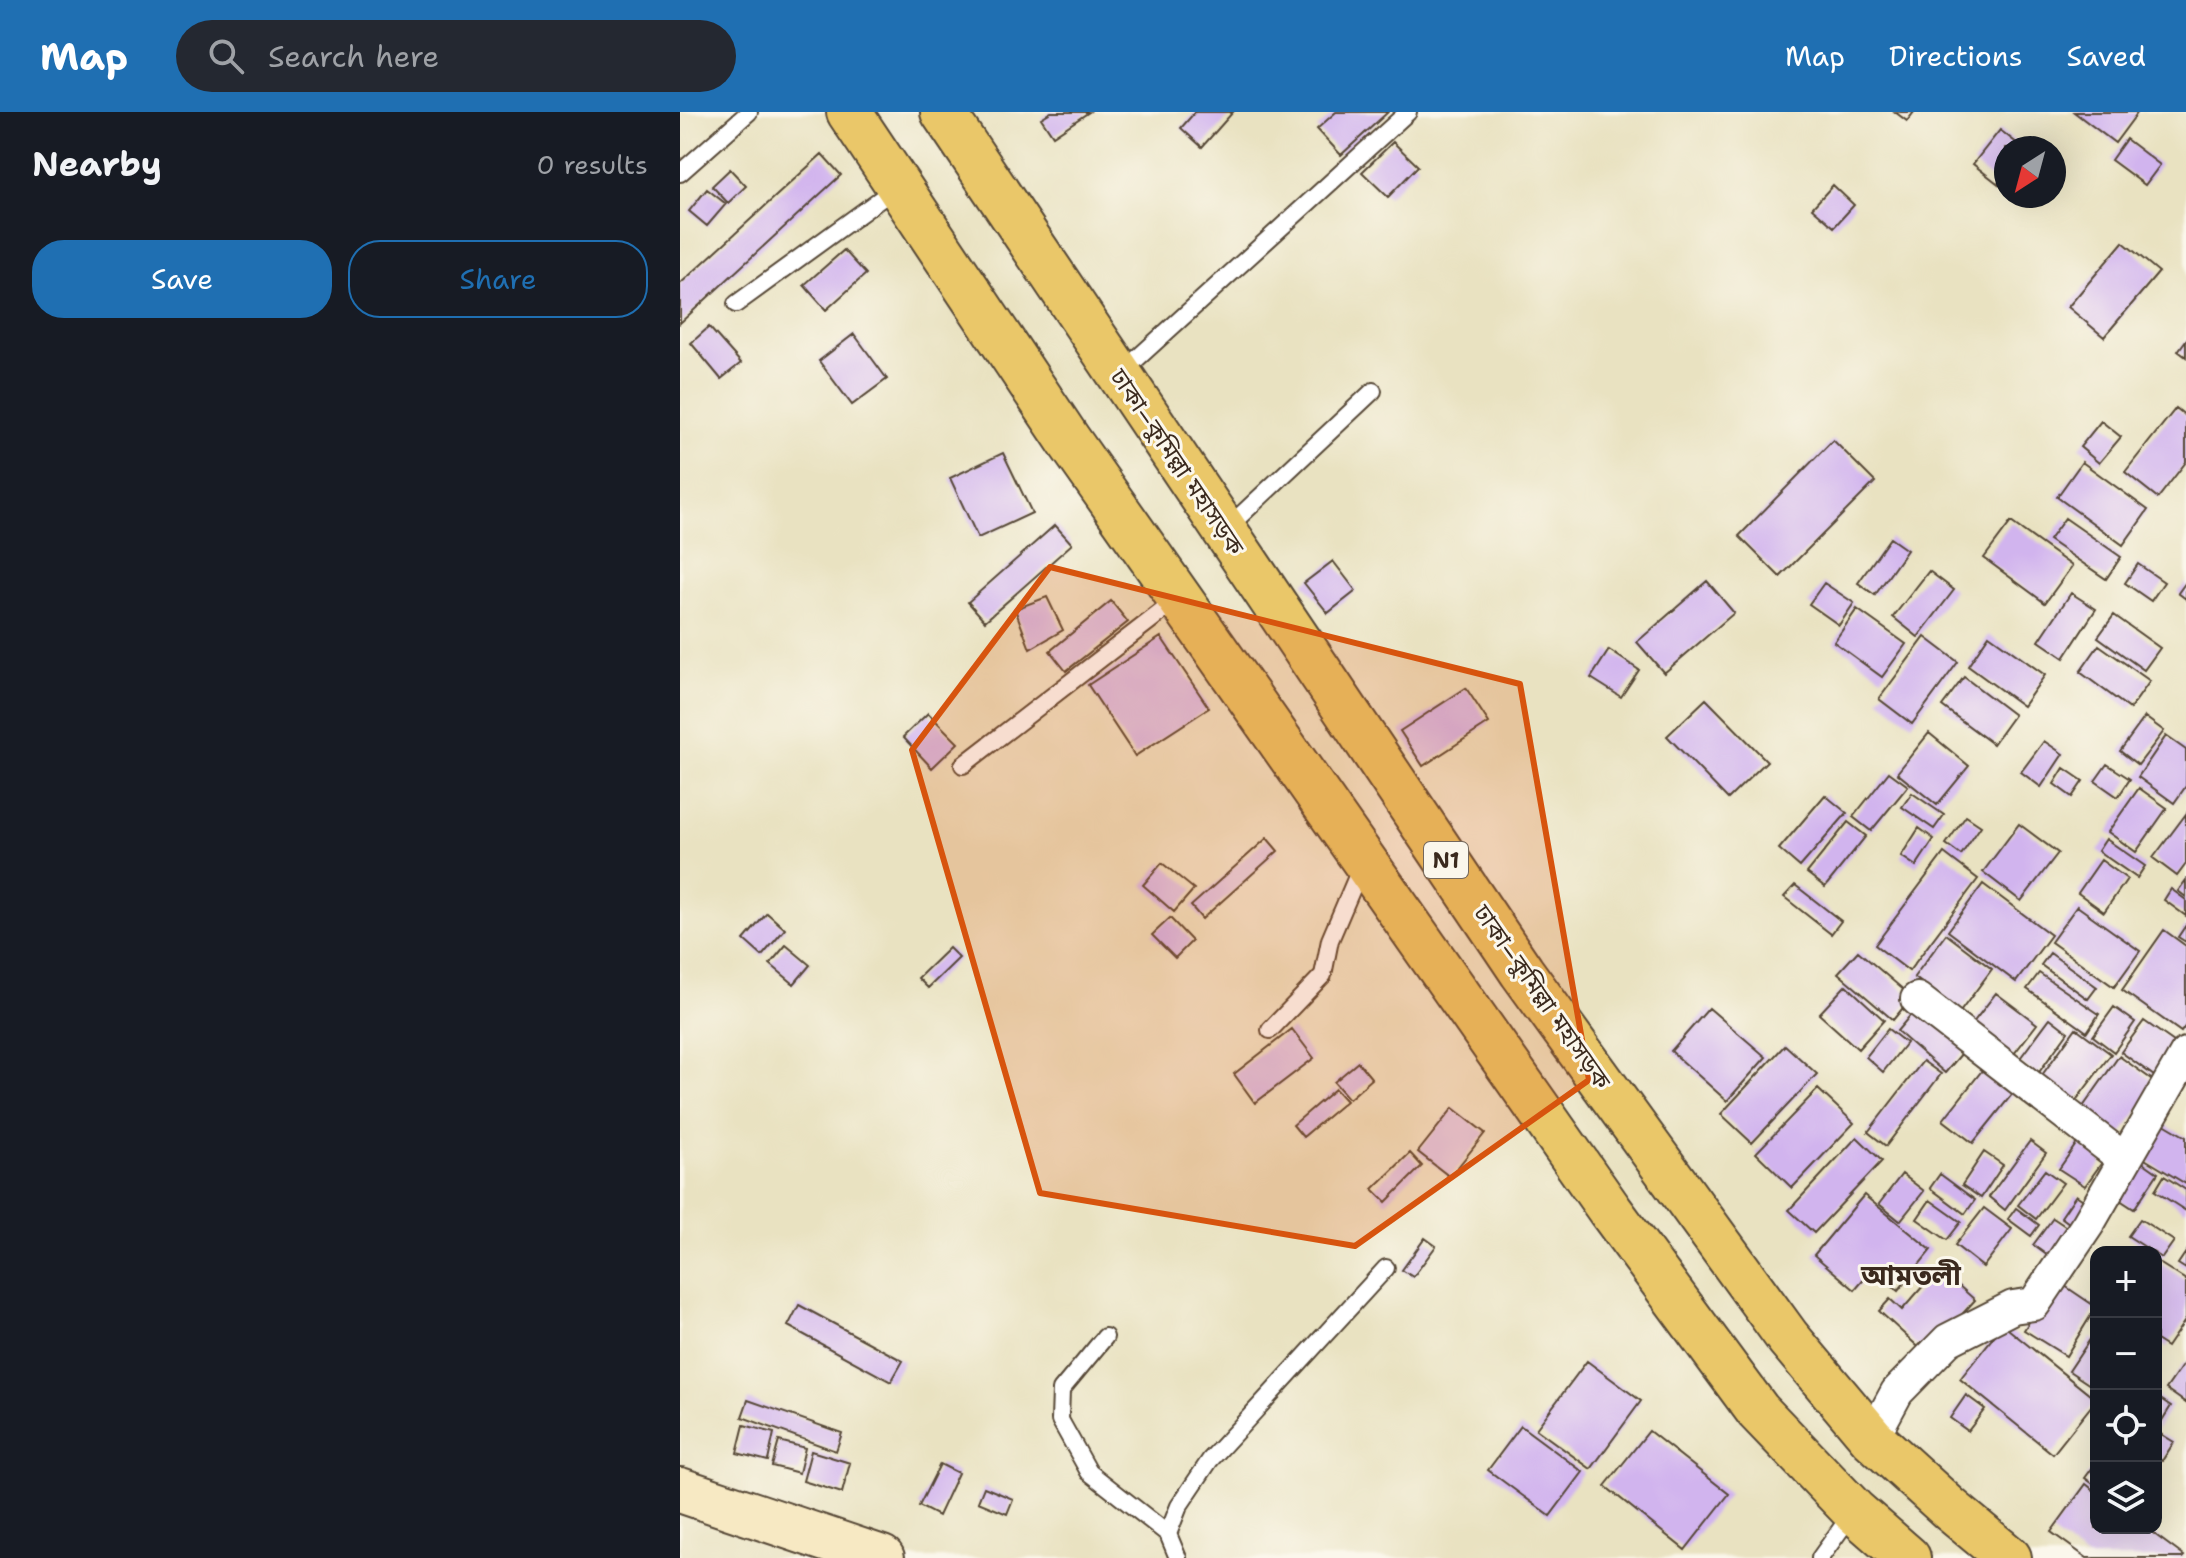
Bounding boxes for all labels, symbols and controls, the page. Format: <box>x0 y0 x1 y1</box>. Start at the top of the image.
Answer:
search box <box>176 20 736 92</box>
text: Map <box>40 31 128 82</box>
icon: search <box>204 34 248 78</box>
text: Search here <box>268 36 439 77</box>
text: Map <box>1785 37 1845 75</box>
text: Directions <box>1889 37 2023 75</box>
text: Saved <box>2067 37 2146 75</box>
north arrow <box>1994 136 2066 208</box>
text: Nearby <box>32 141 162 187</box>
text: 0 results <box>536 147 648 182</box>
button: Save <box>32 240 332 318</box>
button: Share <box>348 240 648 318</box>
street label: ঢাকা–কুমিল্লা মহাসড়ক <box>1102 362 1252 562</box>
road number: N1 <box>1424 842 1468 878</box>
street label: ঢাকা–কুমিল্লা মহাসড়ক <box>1466 898 1618 1096</box>
map controls <box>2090 1246 2162 1534</box>
button: + <box>2090 1246 2162 1318</box>
district label: আমতলী <box>1860 1256 1962 1294</box>
button: − <box>2090 1318 2162 1390</box>
button: locate <box>2090 1390 2162 1462</box>
button: layers <box>2090 1462 2162 1534</box>

